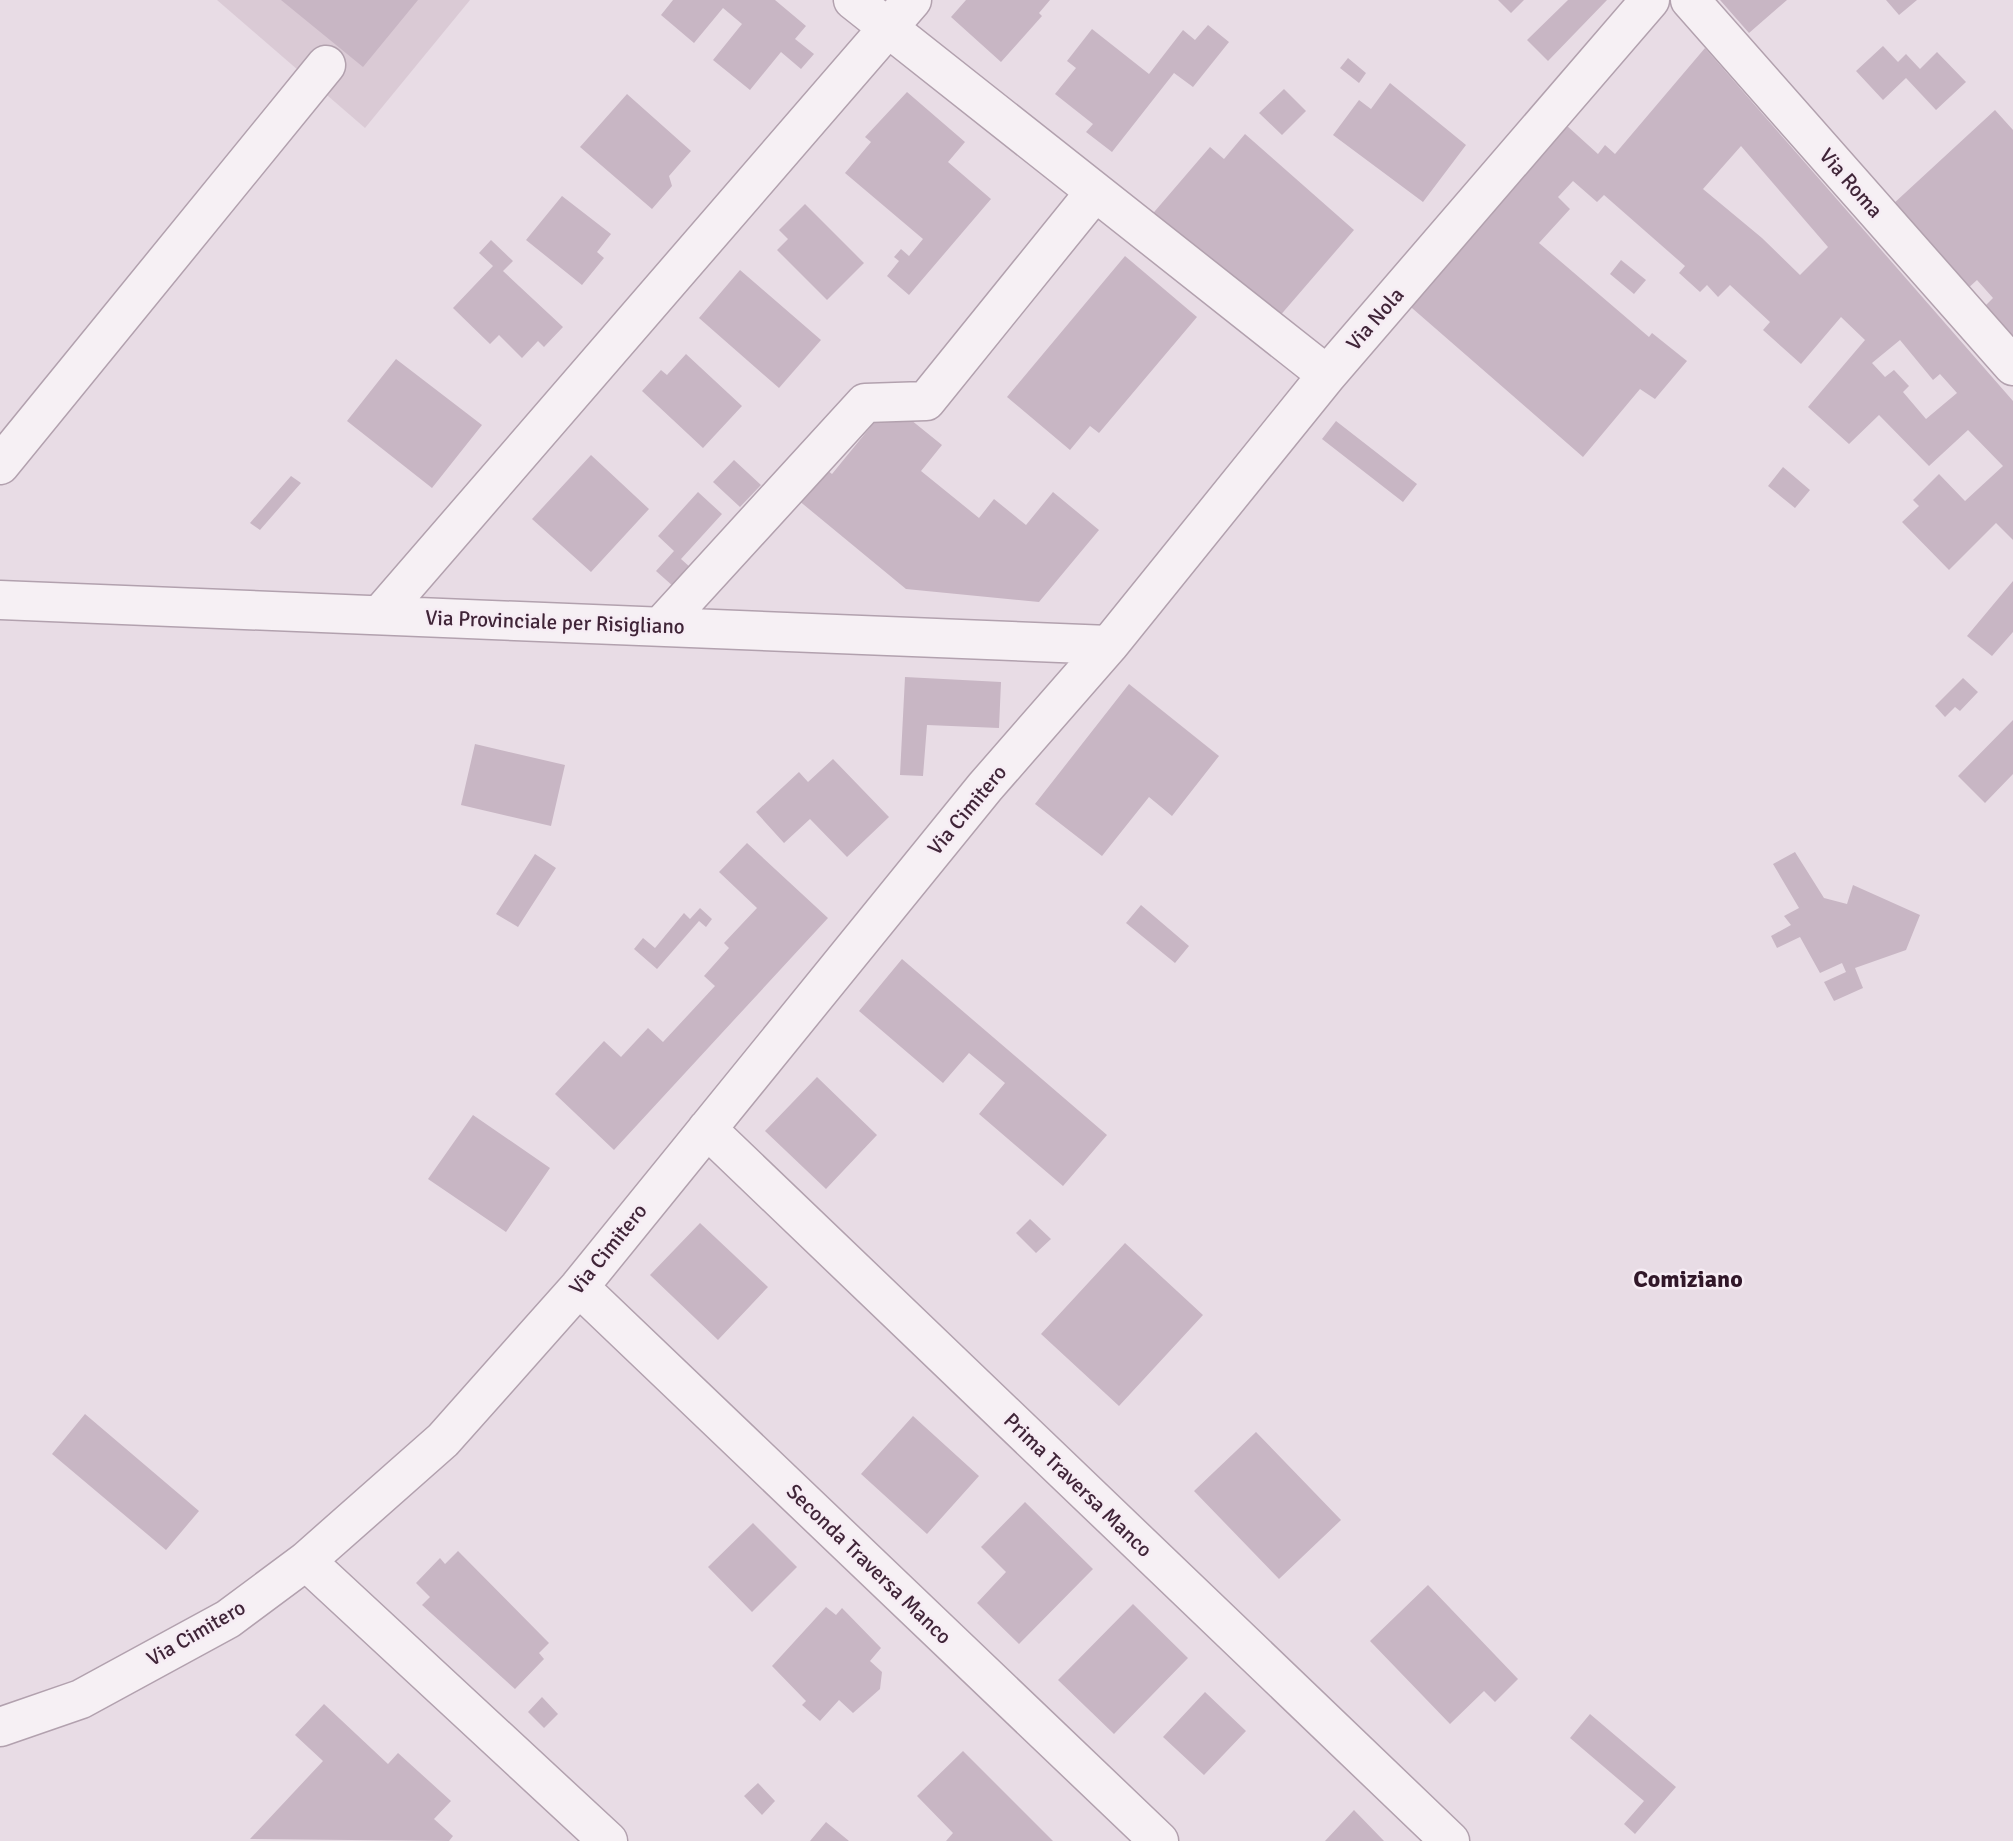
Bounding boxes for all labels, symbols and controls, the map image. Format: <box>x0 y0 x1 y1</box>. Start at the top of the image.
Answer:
street label: Via Roma <box>1814 143 1888 223</box>
street label: Via Nola <box>1341 282 1409 356</box>
street label: Via Provinciale per Risigliano <box>425 604 685 640</box>
street label: Via Cimitero <box>922 760 1012 860</box>
street label: Via Cimitero <box>563 1198 653 1300</box>
district label: Comiziano <box>1633 1264 1743 1294</box>
street label: Prima Traversa Manco <box>998 1407 1158 1563</box>
street label: Seconda Traversa Manco <box>781 1478 957 1650</box>
street label: Via Cimitero <box>142 1594 250 1672</box>

